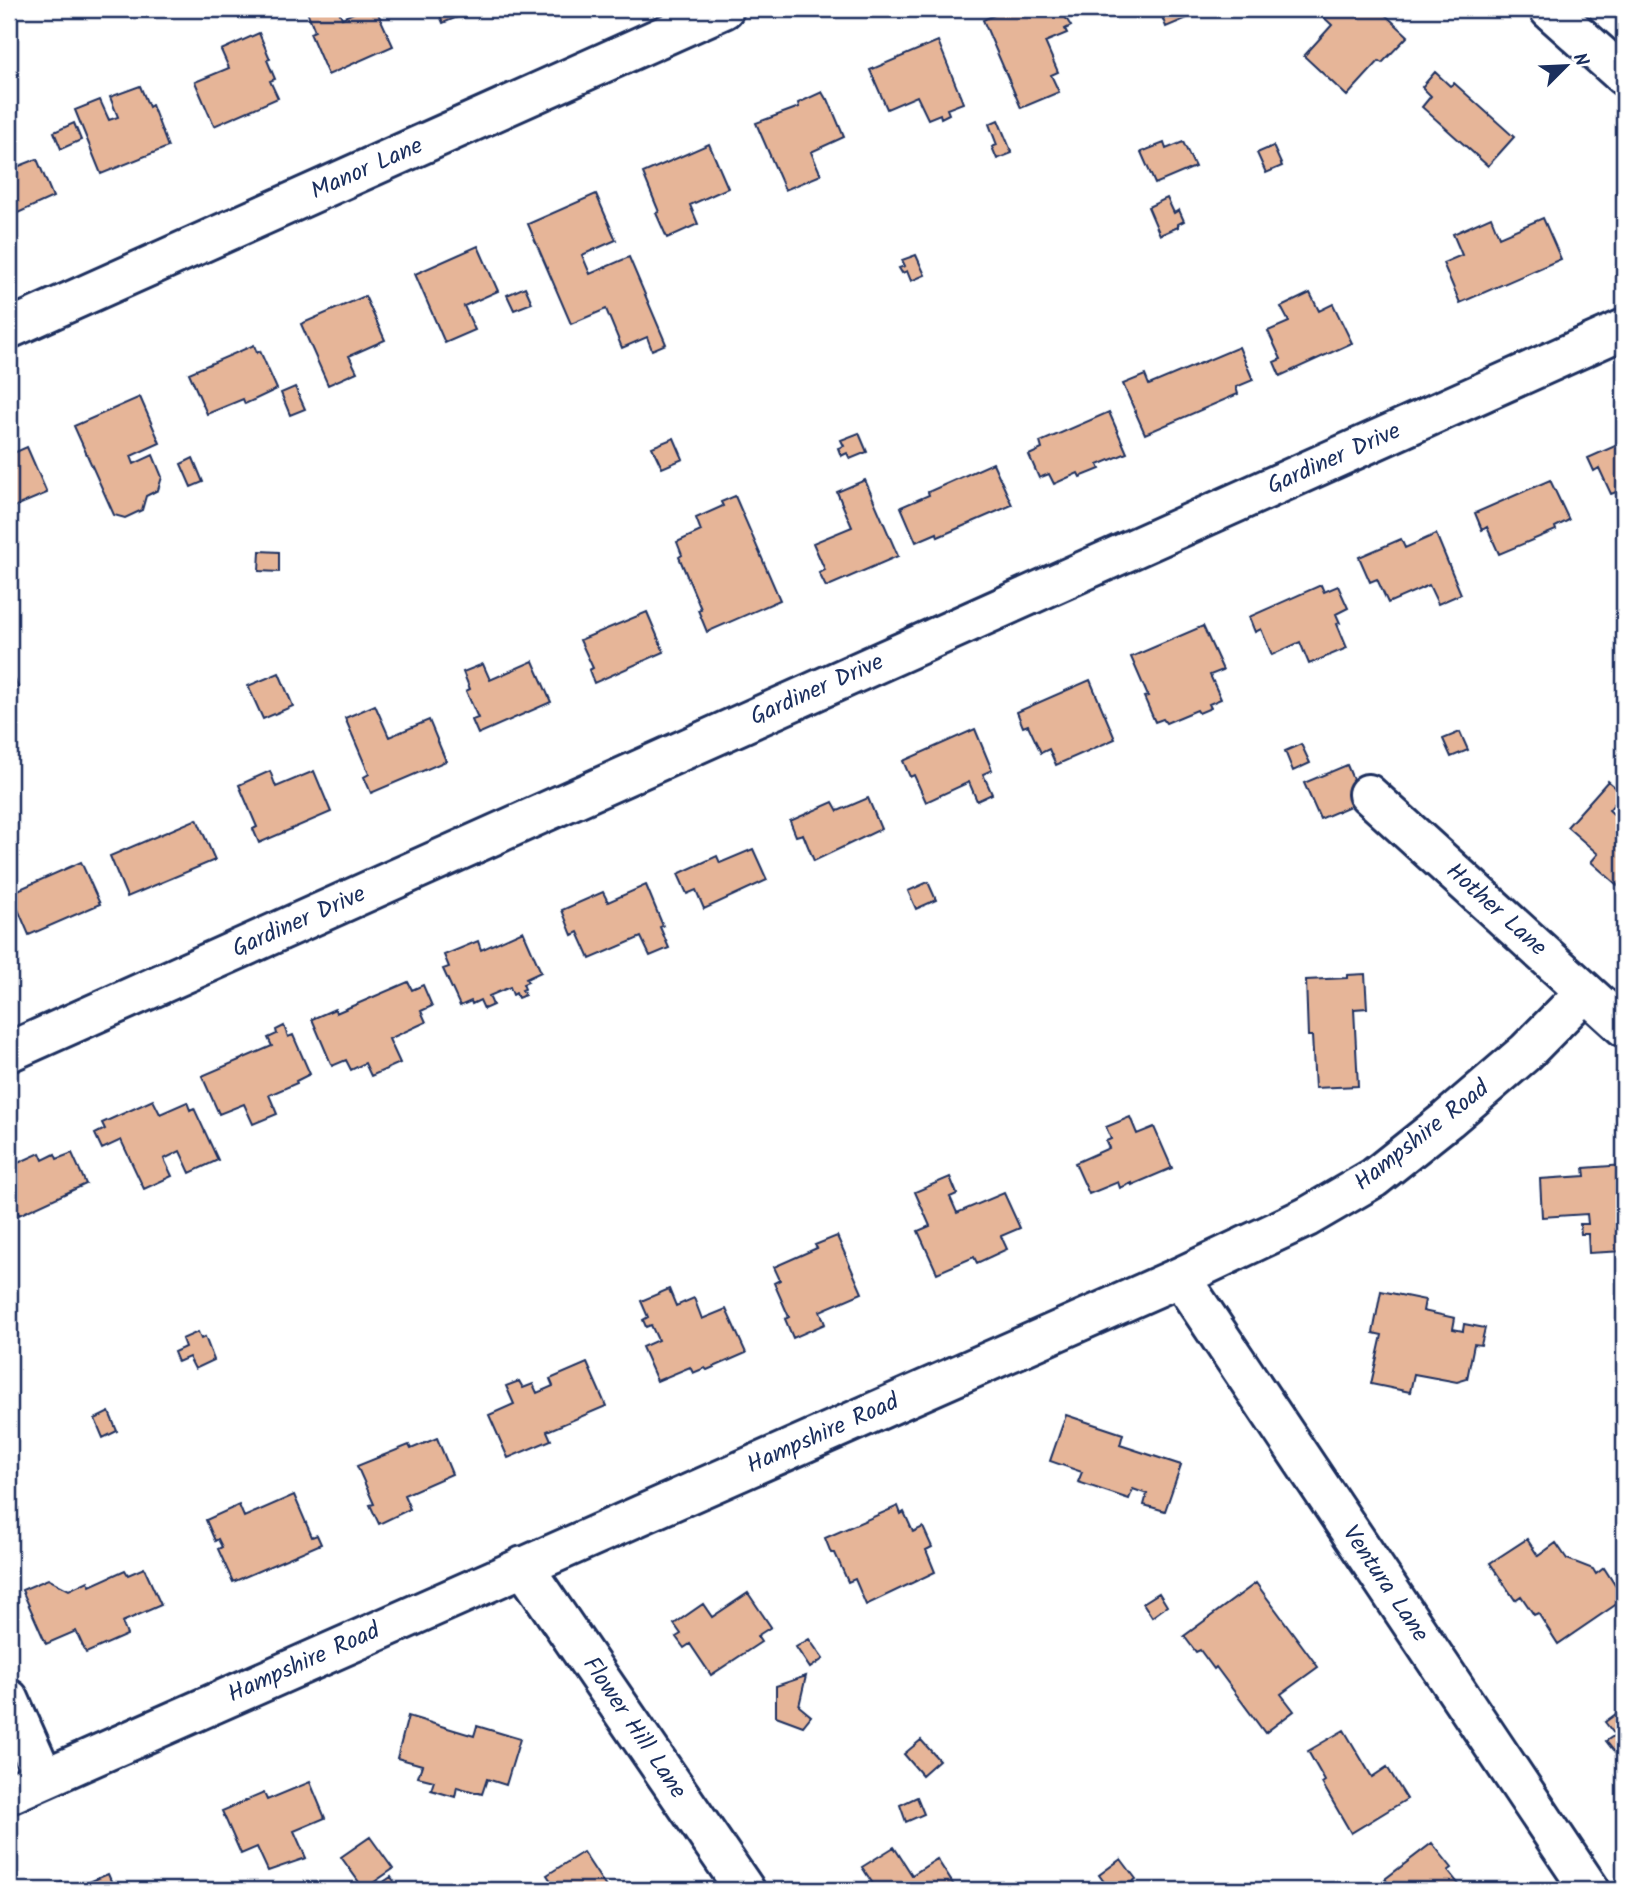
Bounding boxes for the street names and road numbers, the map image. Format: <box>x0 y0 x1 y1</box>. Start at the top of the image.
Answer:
street label: Manor Lane <box>305 127 430 211</box>
street label: Gardiner Drive <box>1261 412 1407 506</box>
street label: Gardiner Drive <box>744 643 890 737</box>
street label: Hother Lane <box>1436 854 1556 967</box>
street label: Gardiner Drive <box>226 875 372 969</box>
street label: Hampshire Road <box>1346 1070 1499 1202</box>
street label: Hampshire Road <box>741 1383 906 1485</box>
street label: Ventura Lane <box>1331 1518 1439 1651</box>
street label: Hampshire Road <box>222 1612 387 1714</box>
street label: Flower Hill Lane <box>572 1649 696 1807</box>

